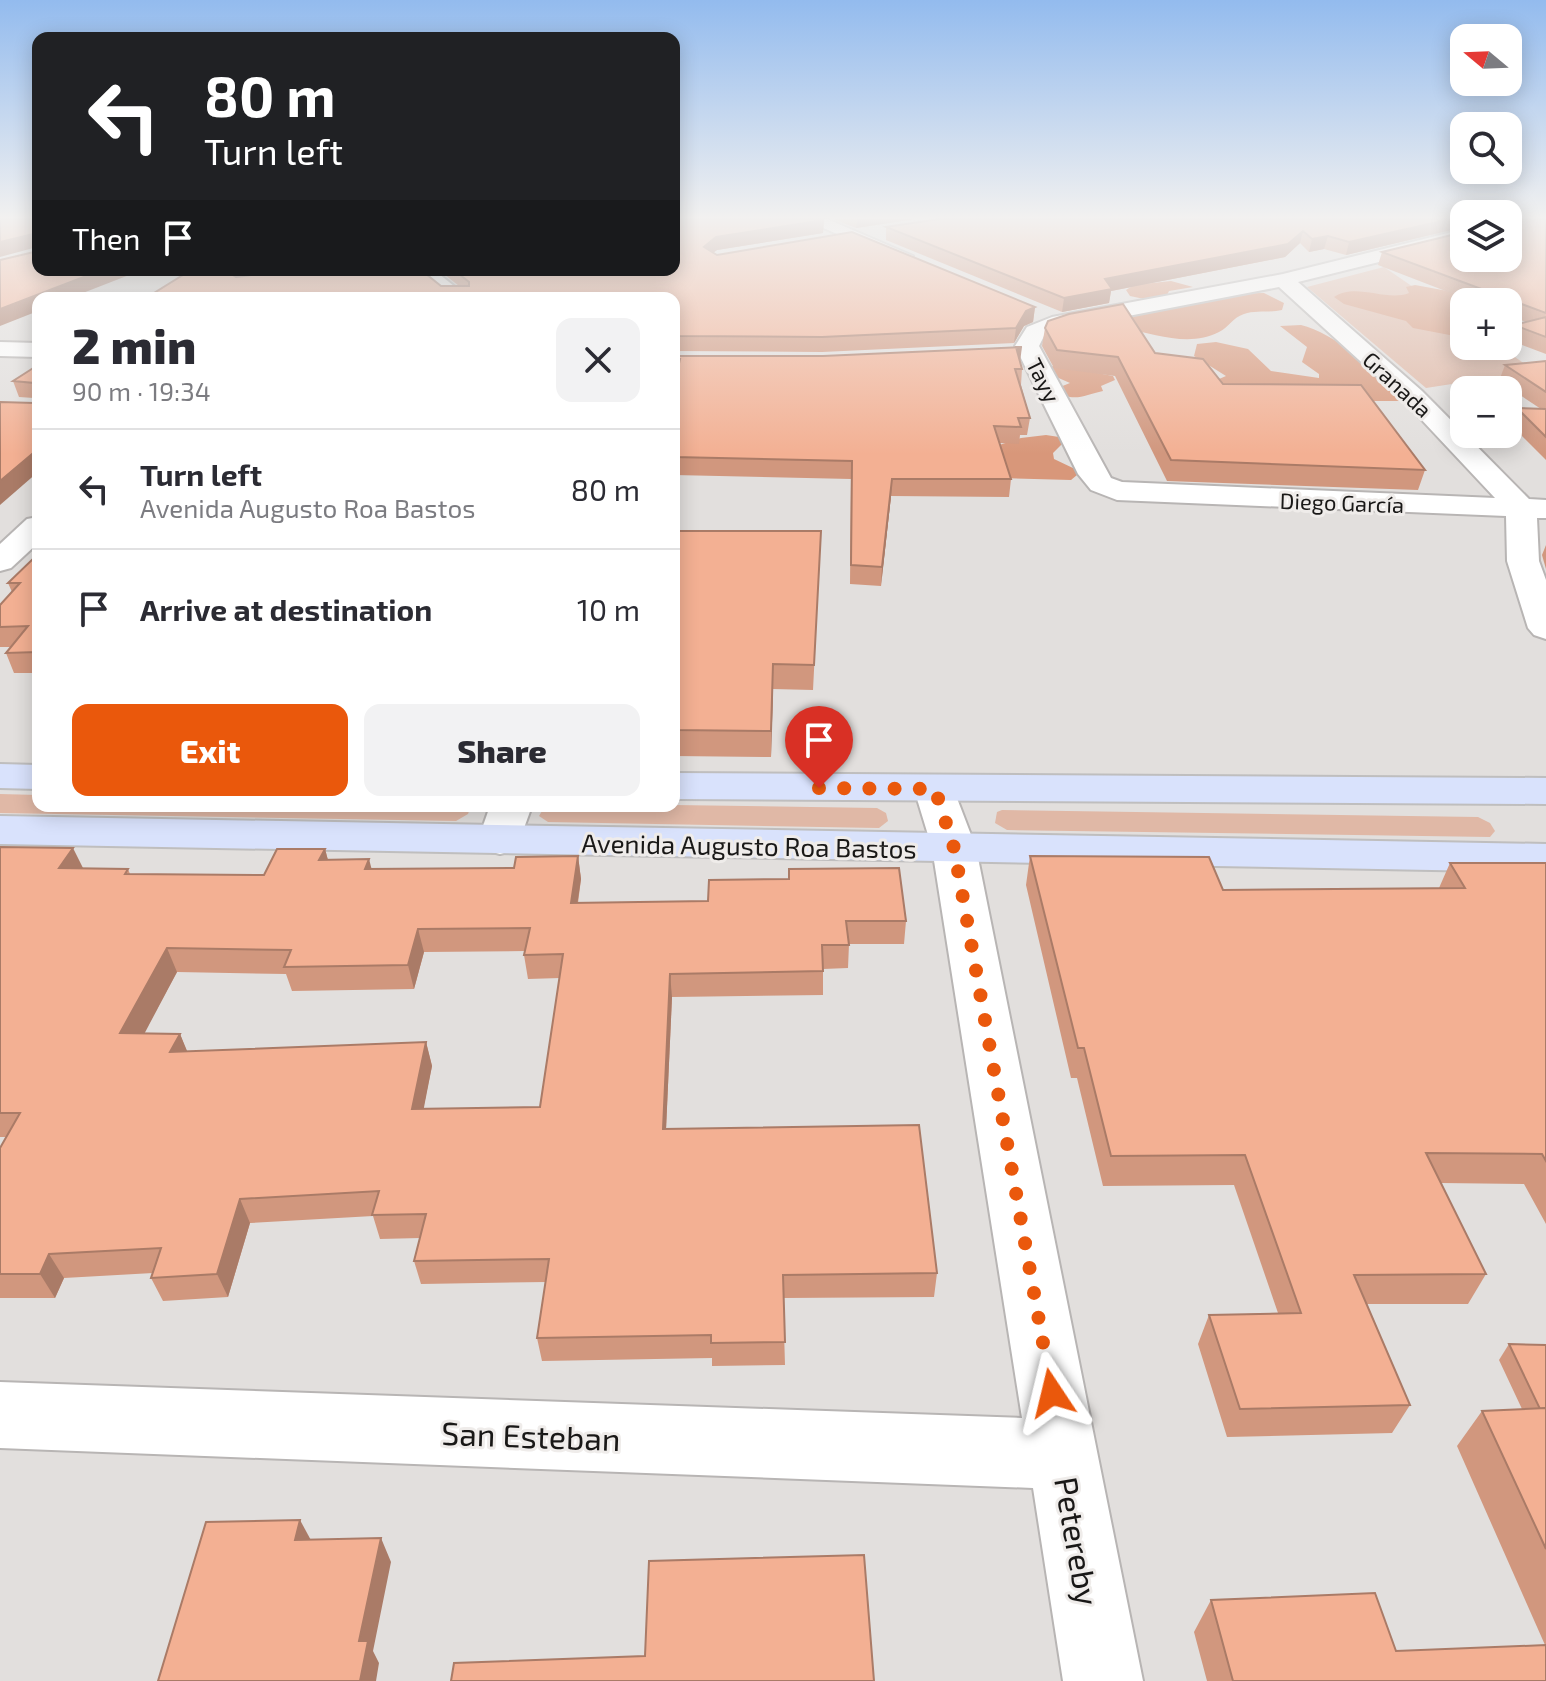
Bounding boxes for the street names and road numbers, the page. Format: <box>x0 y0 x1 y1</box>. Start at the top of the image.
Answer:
street label: Granada <box>1358 346 1438 422</box>
street label: Tayy <box>1022 354 1066 407</box>
street label: Diego García <box>1279 487 1405 517</box>
street label: Avenida Augusto Roa Bastos <box>581 827 917 863</box>
street label: San Esteban <box>441 1413 621 1457</box>
street label: Petereby <box>1048 1474 1108 1608</box>

